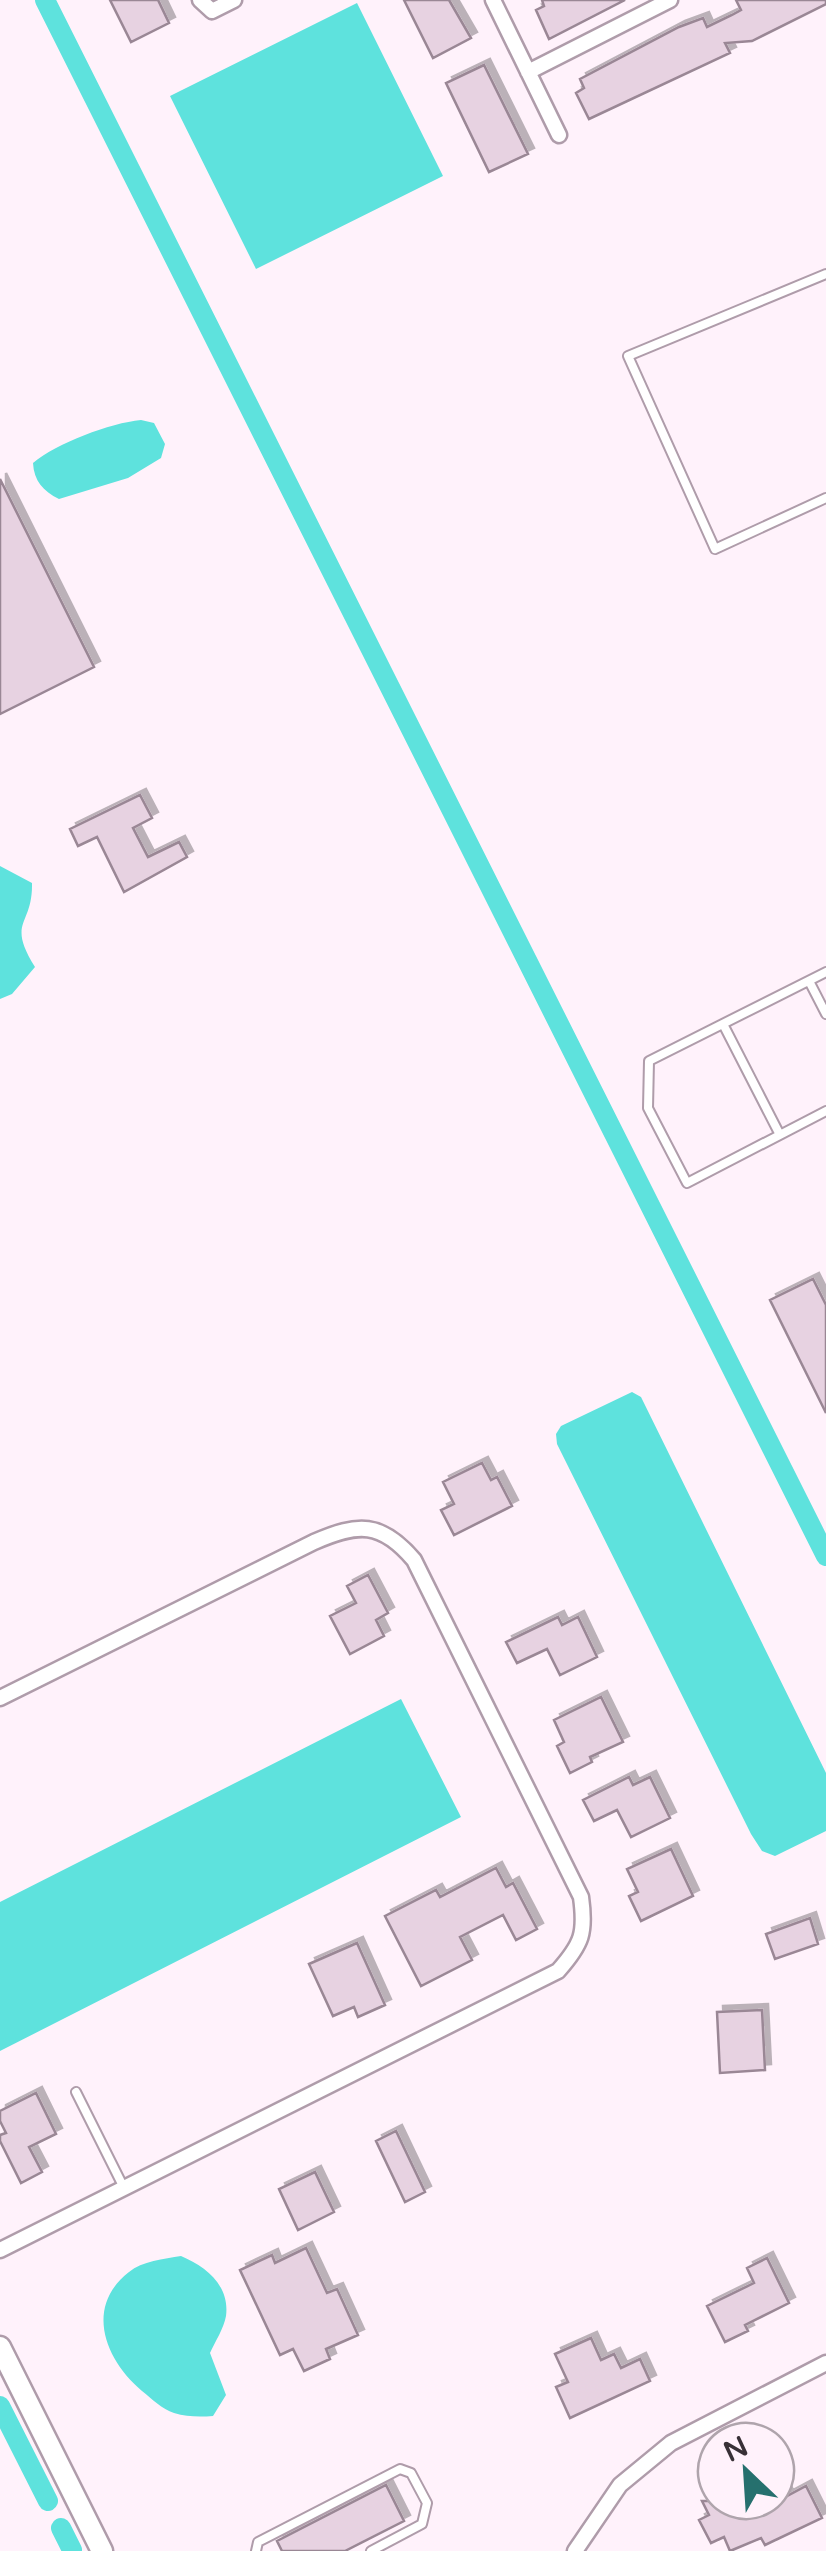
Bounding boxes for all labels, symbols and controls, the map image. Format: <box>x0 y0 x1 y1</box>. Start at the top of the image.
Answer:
north arrow <box>696 2421 796 2521</box>
text: N <box>718 2429 753 2469</box>

